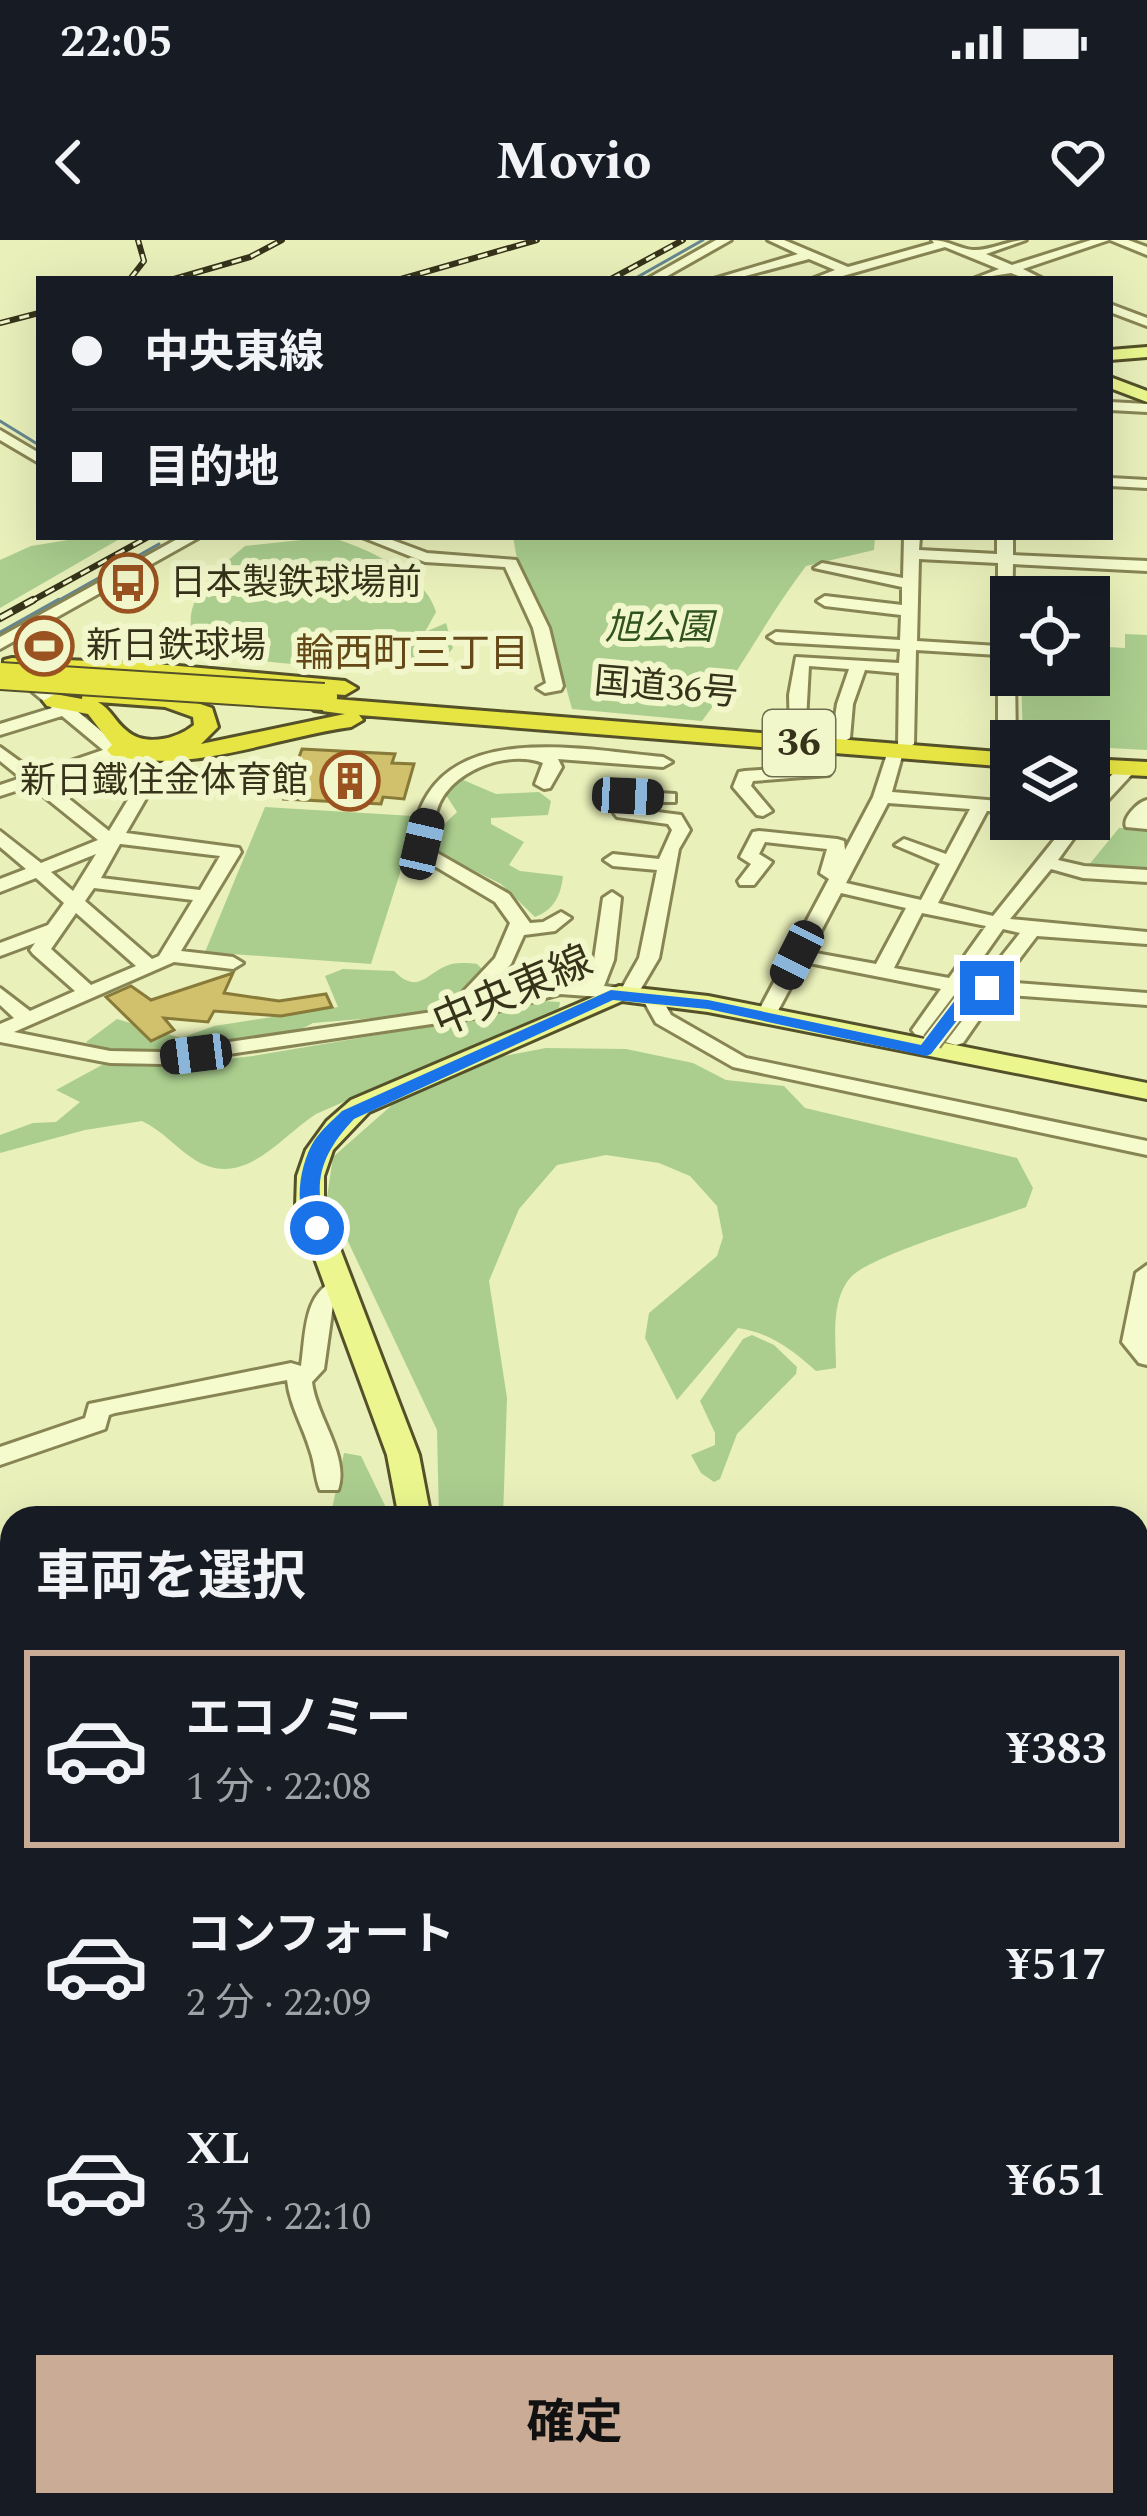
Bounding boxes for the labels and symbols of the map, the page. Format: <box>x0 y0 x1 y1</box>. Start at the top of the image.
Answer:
bus stop icon: 日本製鉄球場前 <box>97 552 159 614</box>
place label: 日本製鉄球場前 <box>170 556 422 611</box>
park label: 旭公園 <box>605 601 718 656</box>
sports icon: 新日鉄球場 <box>13 615 75 677</box>
place label: 新日鉄球場 <box>86 619 266 674</box>
district label: 輪西町三丁目 <box>295 625 529 684</box>
street label: 国道36号 <box>592 654 740 722</box>
road number: 36 <box>763 710 835 776</box>
building icon: 新日鐵住金体育館 <box>319 750 381 812</box>
place label: 新日鐵住金体育館 <box>20 754 308 809</box>
car <box>591 776 665 816</box>
car <box>396 805 448 883</box>
car <box>765 915 829 995</box>
street label: 中央東線 <box>423 930 603 1054</box>
route end <box>960 961 1014 1015</box>
car <box>158 1032 234 1076</box>
route start <box>290 1201 344 1255</box>

